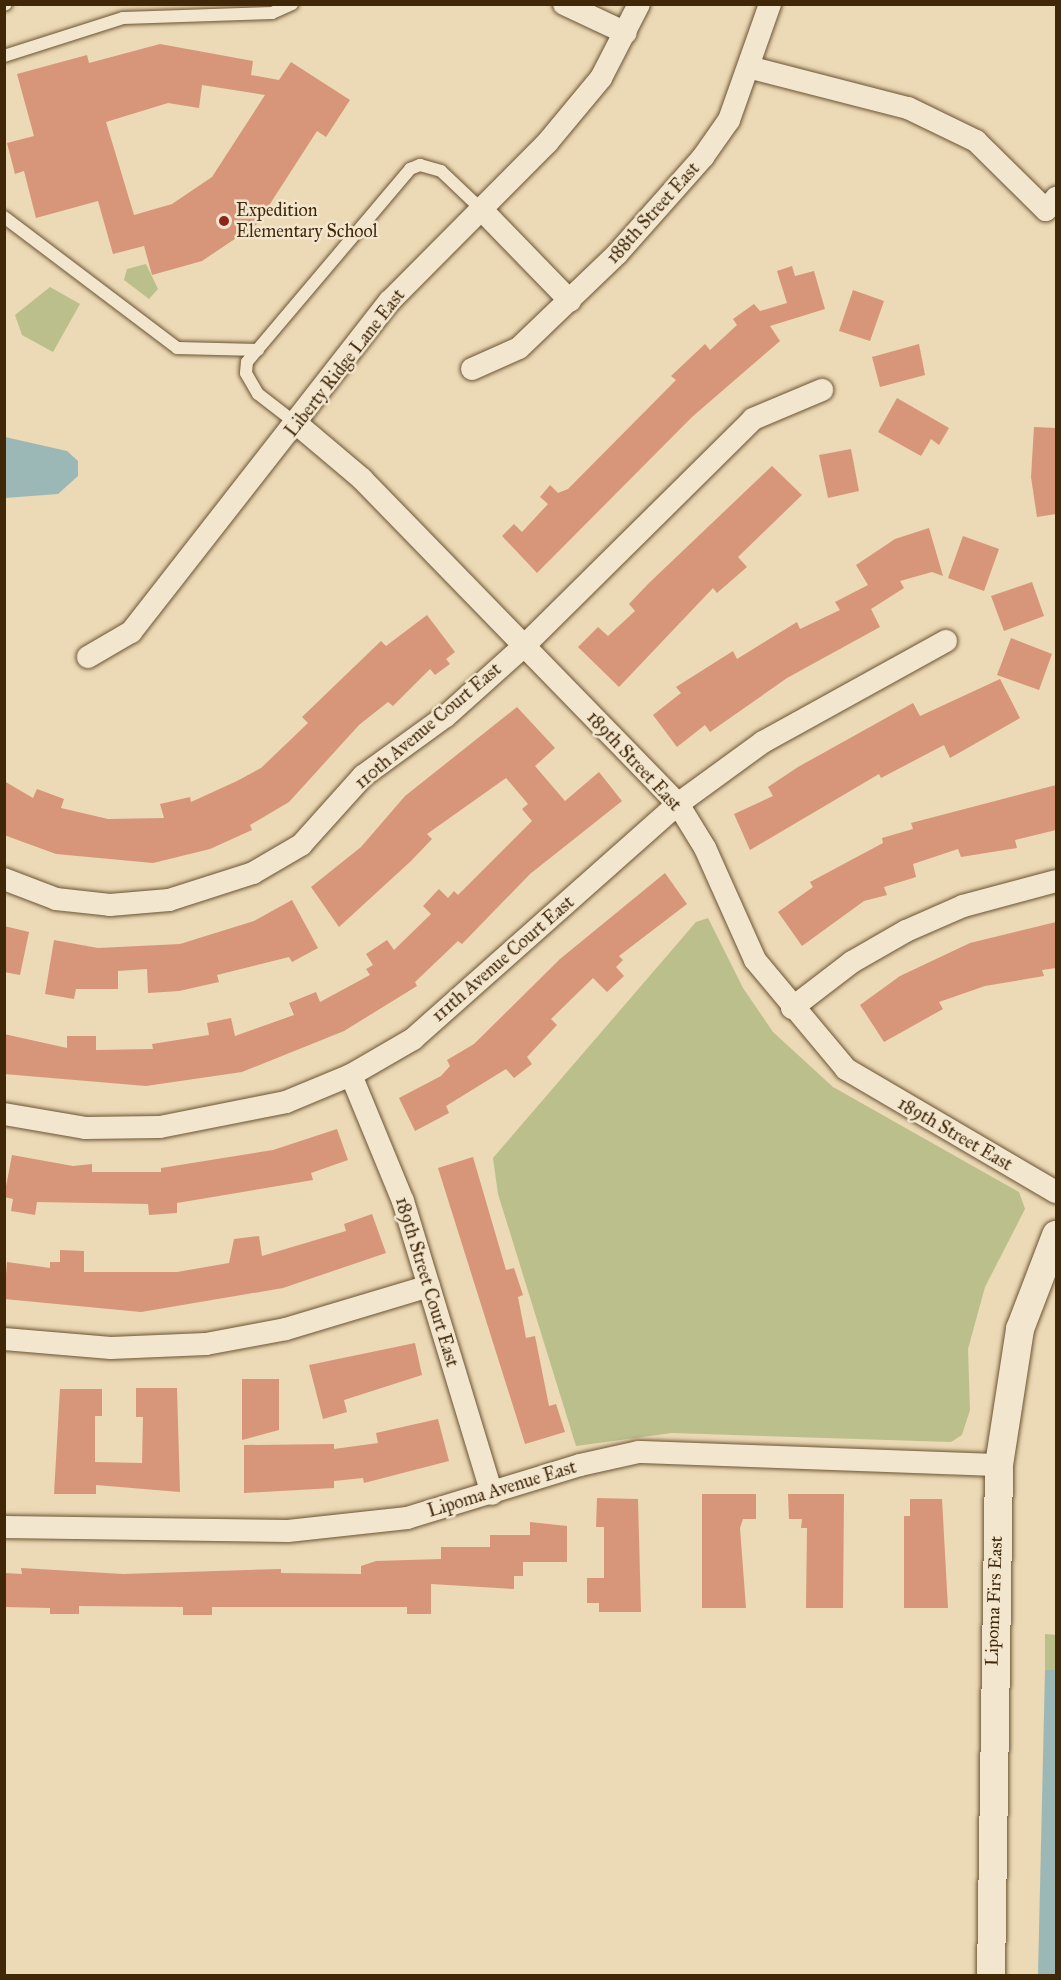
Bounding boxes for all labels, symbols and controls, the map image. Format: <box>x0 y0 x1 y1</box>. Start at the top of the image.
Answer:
street label: 188th Street East <box>602 158 704 268</box>
place label: Expedition Elementary School <box>236 200 378 242</box>
marker: Expedition Elementary School <box>217 214 231 228</box>
street label: Liberty Ridge Lane East <box>281 285 409 441</box>
street label: 110th Avenue Court East <box>350 658 506 794</box>
street label: 189th Street East <box>582 707 686 815</box>
street label: 111th Avenue Court East <box>428 891 578 1027</box>
street label: 189th Street East <box>894 1092 1016 1176</box>
street label: 189th Street Court East <box>391 1194 463 1370</box>
street label: Lipoma Avenue East <box>425 1456 579 1522</box>
street label: Lipoma Firs East <box>981 1535 1007 1667</box>

